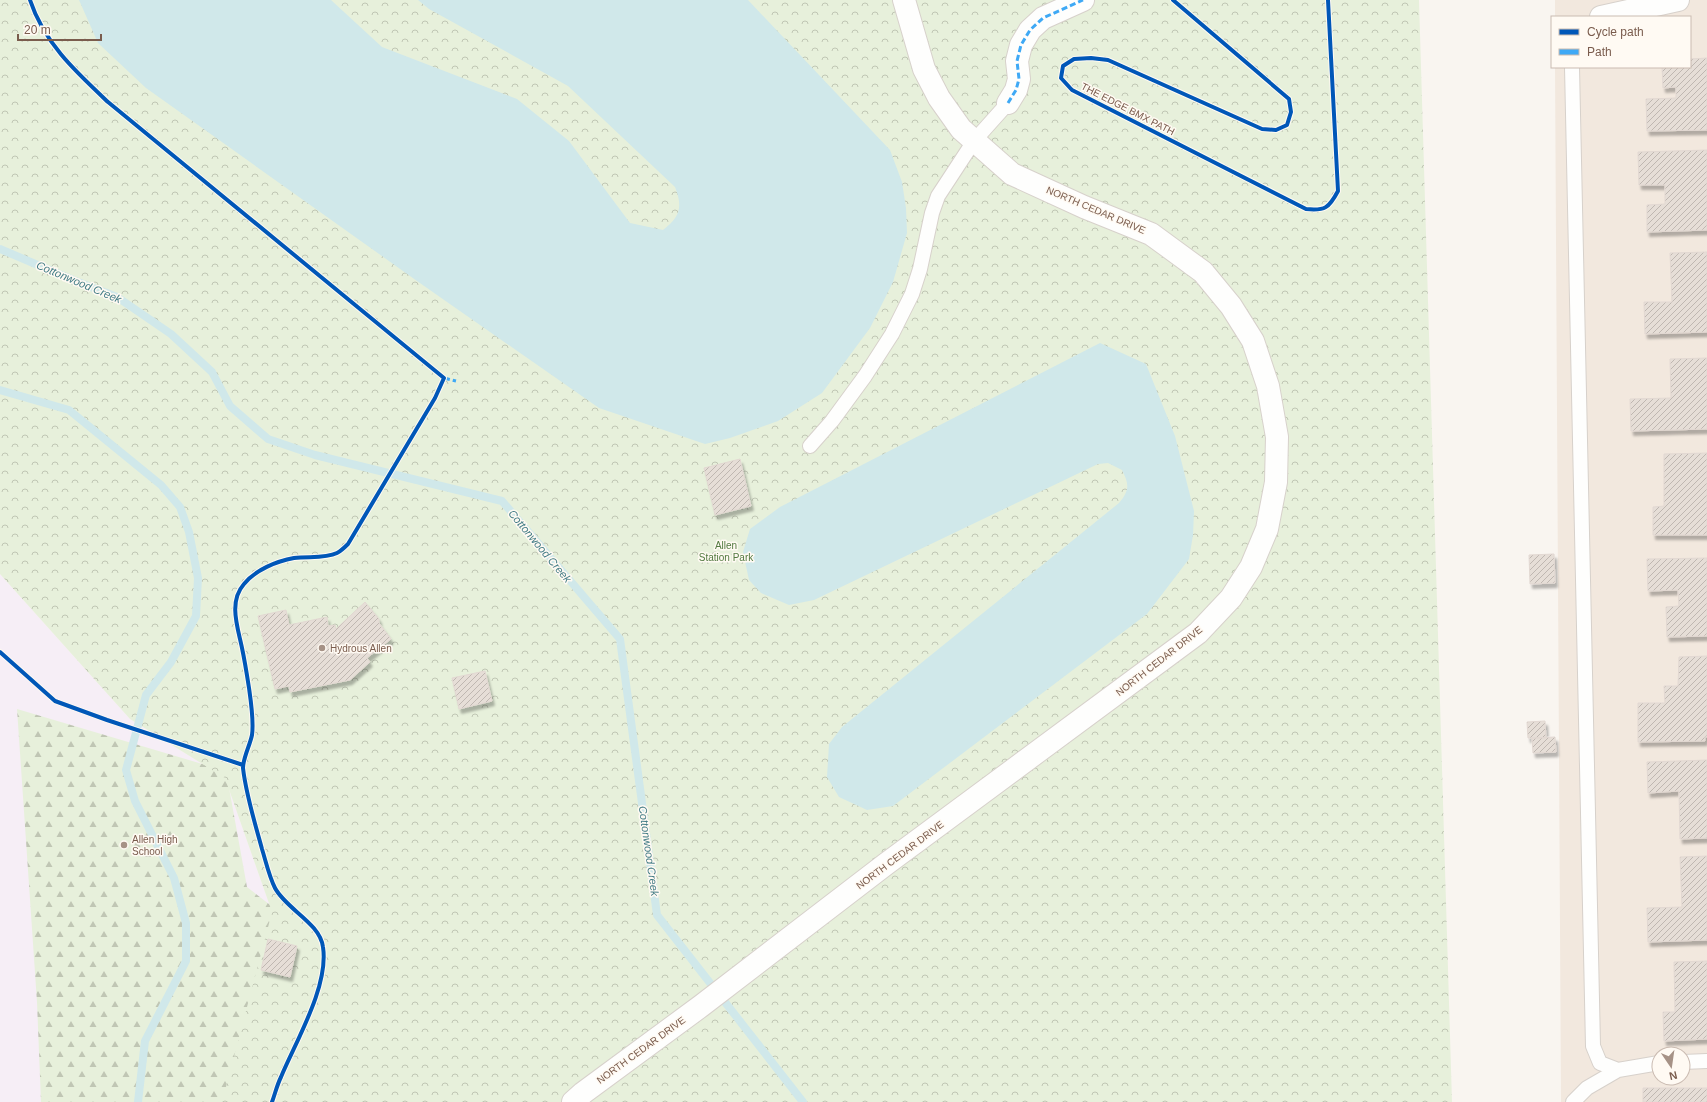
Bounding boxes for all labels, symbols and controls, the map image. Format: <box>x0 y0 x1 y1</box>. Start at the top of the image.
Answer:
scale bar <box>18 16 101 42</box>
legend <box>1551 16 1691 68</box>
text: 20 m <box>24 23 51 37</box>
text: Cycle path <box>1587 25 1644 39</box>
text: Path <box>1587 45 1612 59</box>
street label: THE EDGE BMX PATH <box>1079 81 1177 137</box>
street label: NORTH CEDAR DRIVE <box>1045 184 1147 236</box>
water label: Cottonwood Creek <box>35 259 124 306</box>
water label: Cottonwood Creek <box>506 507 574 585</box>
park label: Allen Station Park <box>699 540 754 563</box>
street label: NORTH CEDAR DRIVE <box>1114 624 1205 698</box>
marker: Hydrous Allen <box>317 643 327 653</box>
place label: Hydrous Allen <box>330 643 392 654</box>
water label: Cottonwood Creek <box>637 805 661 897</box>
street label: NORTH CEDAR DRIVE <box>854 818 946 891</box>
place label: Allen High School <box>132 834 178 857</box>
marker: Allen High School <box>119 840 129 850</box>
street label: NORTH CEDAR DRIVE <box>595 1014 688 1086</box>
north arrow <box>1651 1046 1691 1086</box>
text: N <box>1668 1069 1678 1082</box>

